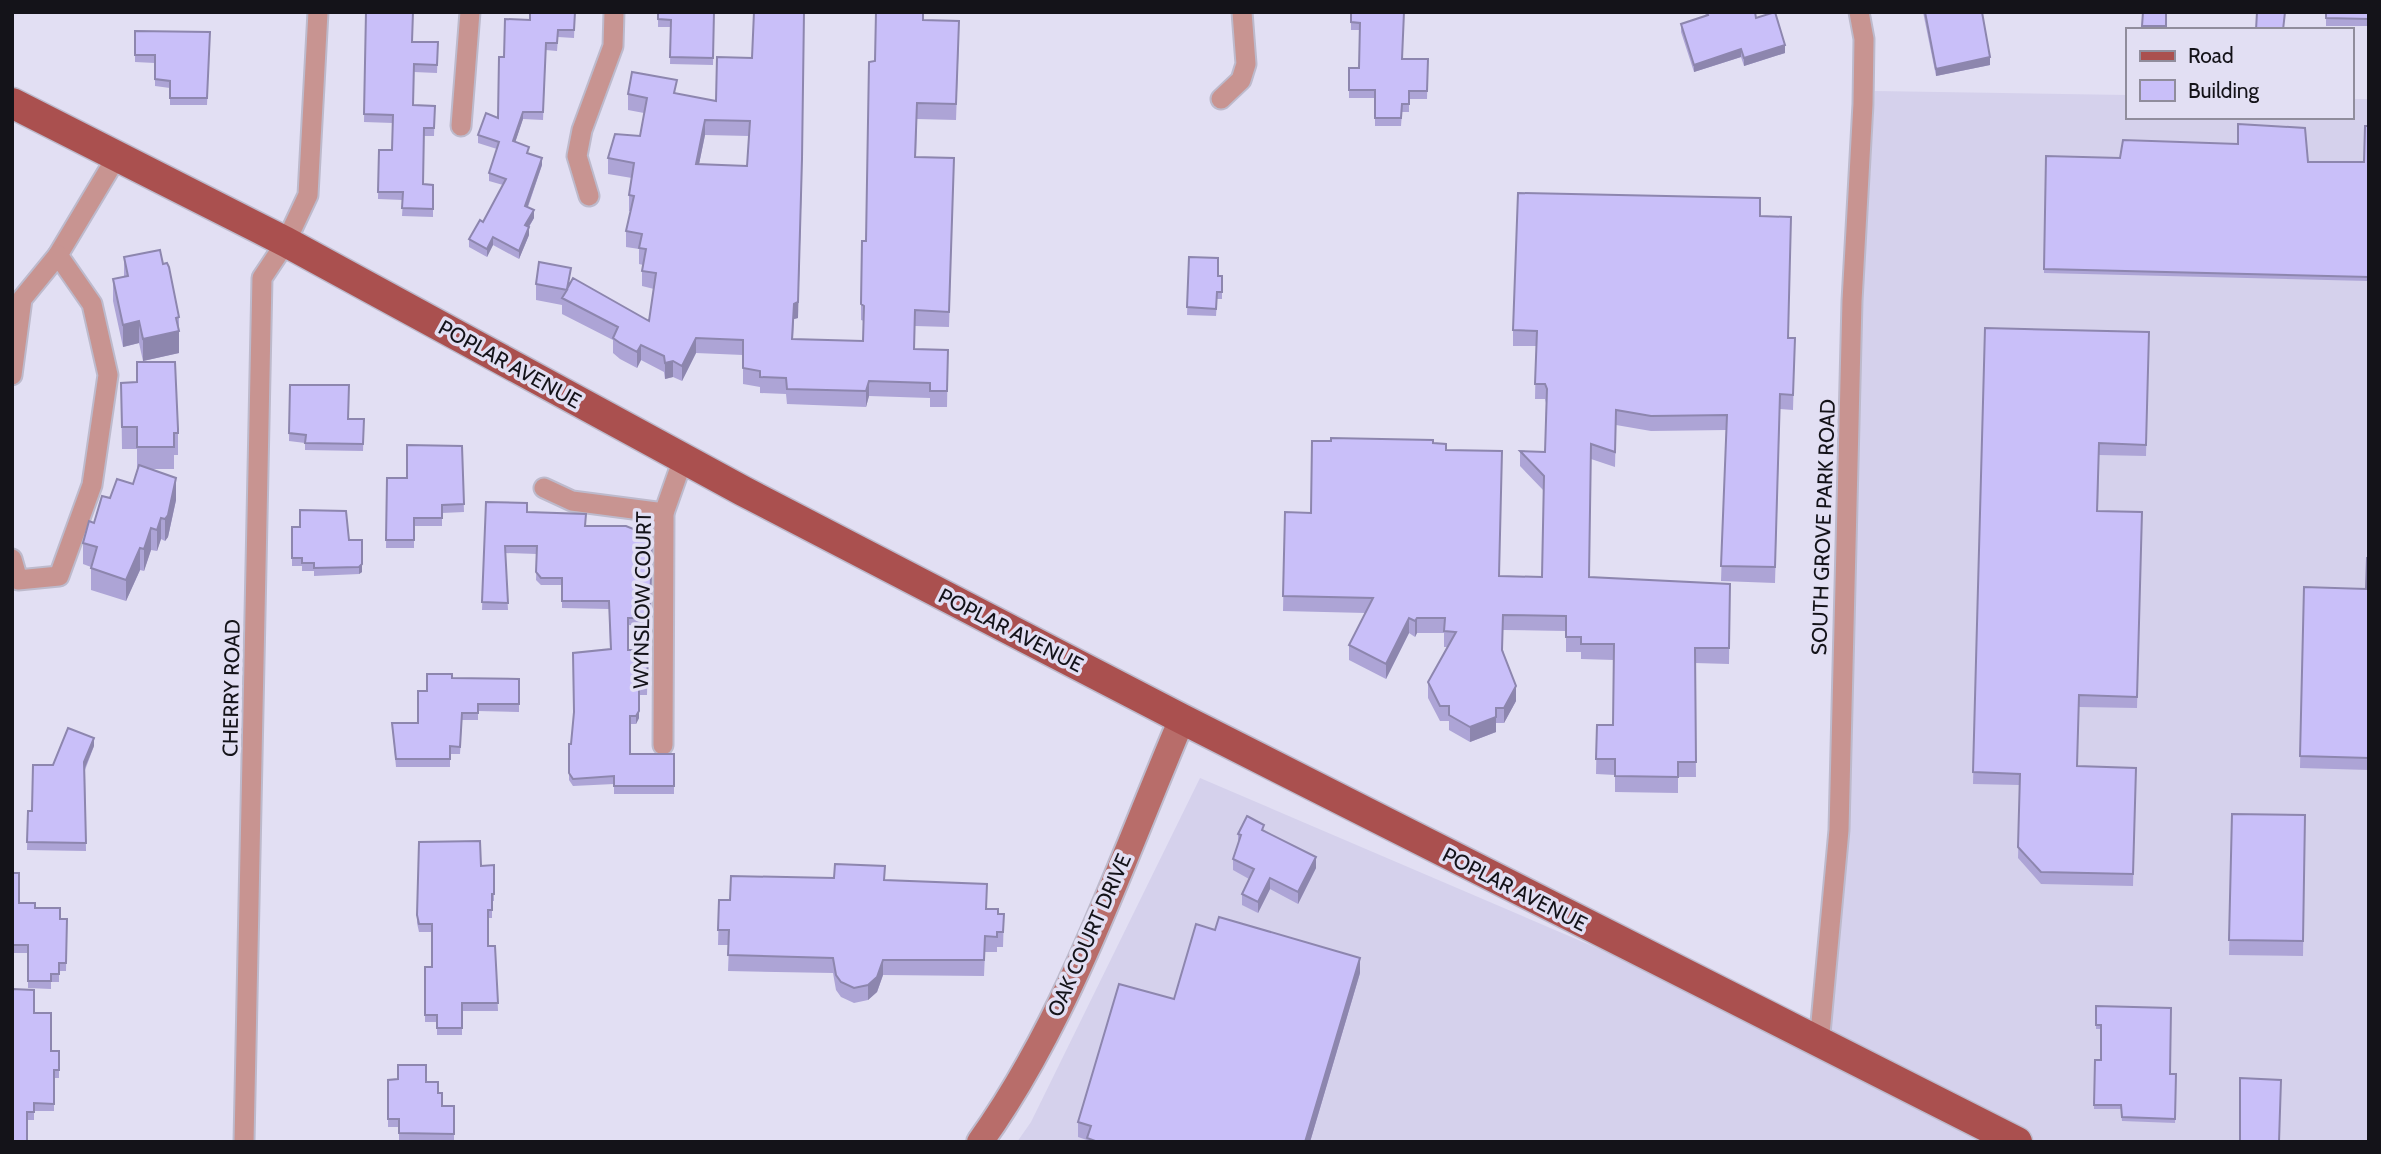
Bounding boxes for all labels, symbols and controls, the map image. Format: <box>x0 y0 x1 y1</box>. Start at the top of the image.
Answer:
legend <box>2126 28 2353 119</box>
text: Road <box>2188 43 2234 68</box>
text: Building <box>2188 78 2260 103</box>
street label: POPLAR AVENUE <box>434 315 586 413</box>
street label: SOUTH GROVE PARK ROAD <box>1806 398 1840 656</box>
street label: WYNSLOW COURT <box>628 511 656 689</box>
street label: POPLAR AVENUE <box>934 583 1088 677</box>
street label: CHERRY ROAD <box>217 619 245 757</box>
street label: POPLAR AVENUE <box>1438 842 1592 936</box>
street label: OAK COURT DRIVE <box>1042 850 1136 1020</box>

